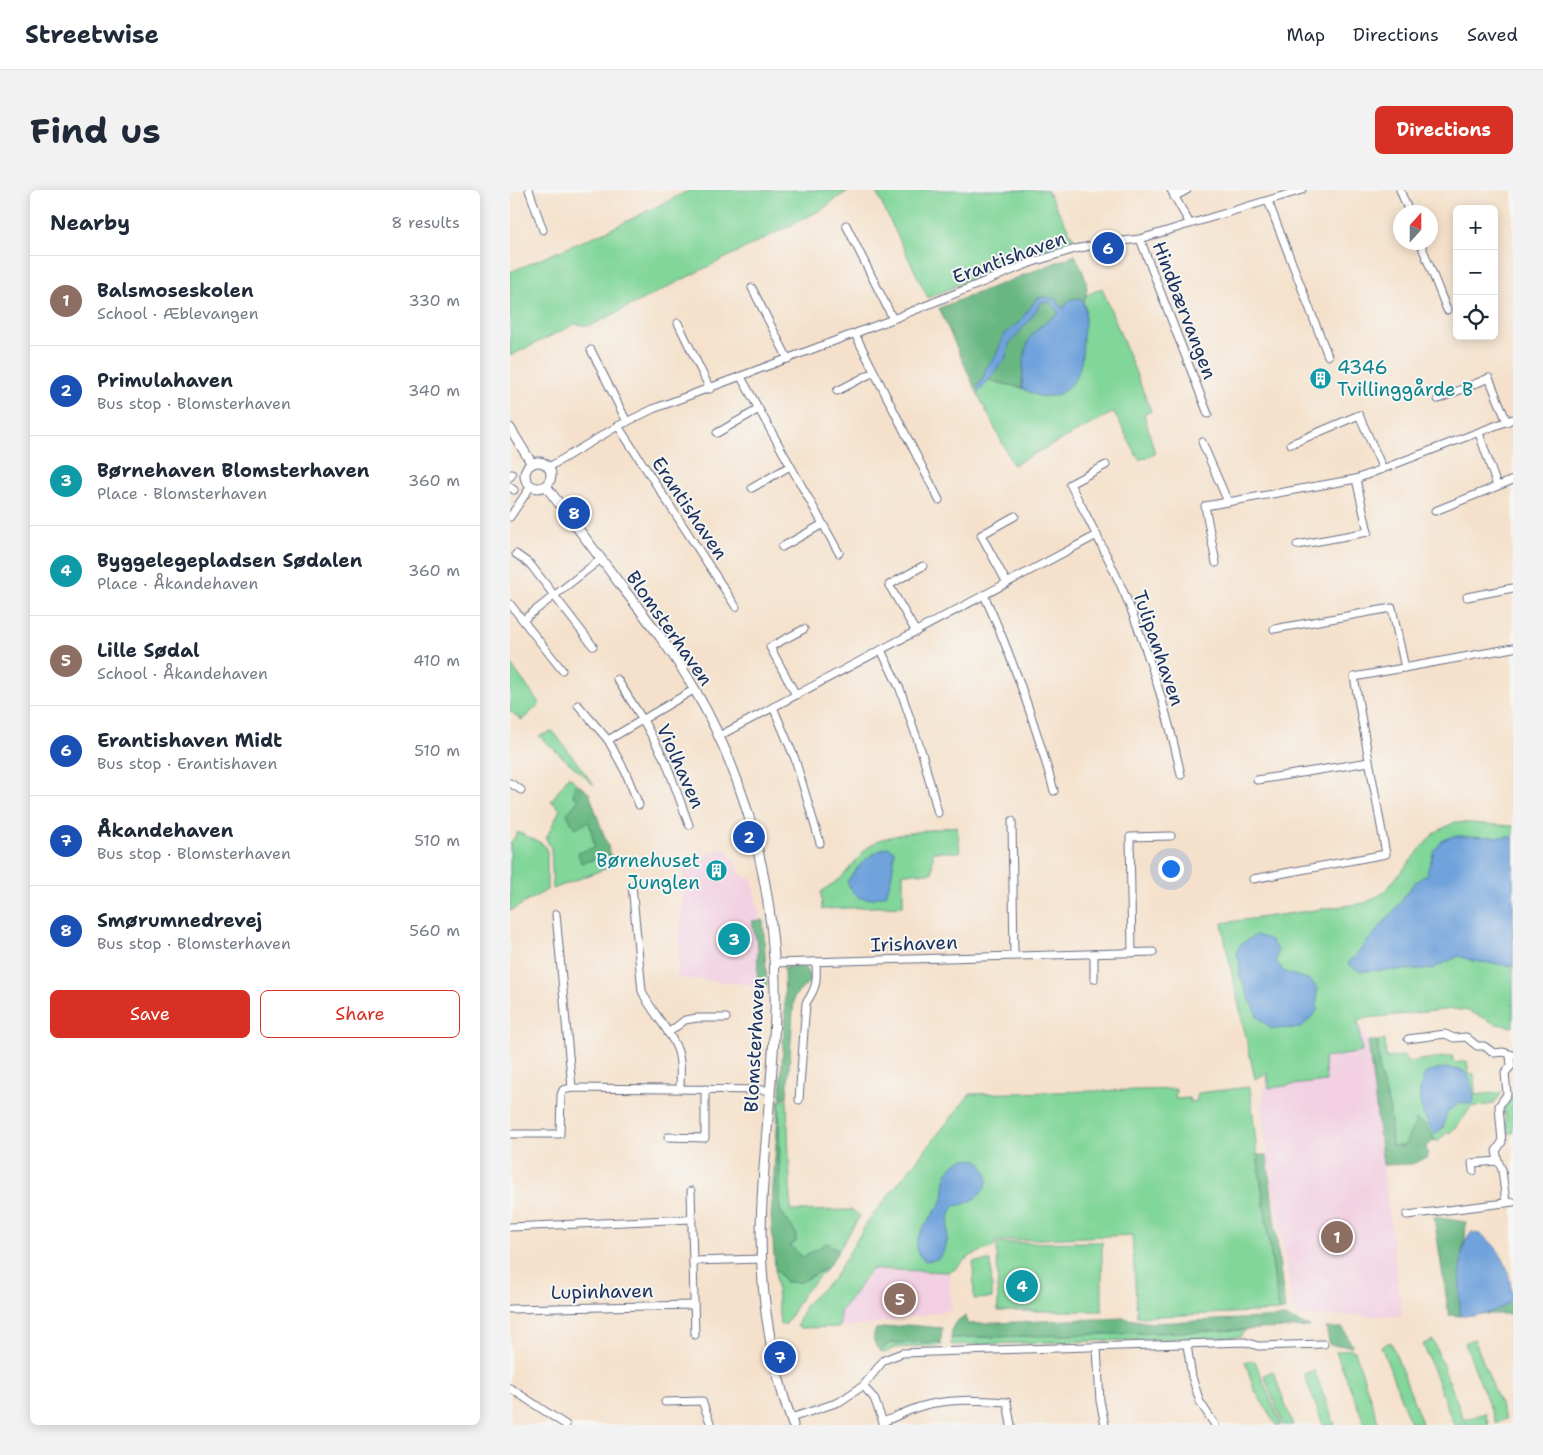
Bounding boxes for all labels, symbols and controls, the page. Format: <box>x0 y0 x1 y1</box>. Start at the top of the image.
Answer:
text: Streetwise <box>25 19 159 51</box>
text: Map <box>1287 23 1325 47</box>
text: Directions <box>1353 23 1439 47</box>
text: Saved <box>1467 23 1518 47</box>
button: Directions <box>1375 106 1513 154</box>
text: Find us <box>30 107 161 154</box>
north arrow <box>1393 205 1438 250</box>
map controls <box>1453 205 1498 340</box>
button: + <box>1453 205 1498 250</box>
text: Nearby <box>50 209 130 237</box>
text: 8 results <box>391 212 460 233</box>
street label: Erantishaven <box>949 225 1069 290</box>
pin: 6 <box>1092 229 1124 267</box>
street label: Hindbærvangen <box>1147 238 1222 383</box>
button: − <box>1453 250 1498 295</box>
text: Balsmoseskolen <box>97 278 254 303</box>
text: 1 <box>62 290 70 311</box>
text: 330 m <box>408 290 460 311</box>
button: locate <box>1453 295 1498 340</box>
text: School · Æblevangen <box>97 303 258 324</box>
place label: 4346 Tvillinggårde B <box>1337 355 1473 402</box>
building icon: 4346 Tvillinggårde B <box>1309 366 1333 390</box>
text: Primulahaven <box>97 368 233 393</box>
text: 2 <box>60 380 72 401</box>
text: 340 m <box>408 380 460 401</box>
text: Bus stop · Blomsterhaven <box>97 393 291 414</box>
street label: Erantishaven <box>646 452 733 565</box>
text: Børnehaven Blomsterhaven <box>97 458 369 483</box>
text: 3 <box>60 470 72 491</box>
text: 360 m <box>408 470 460 491</box>
text: Place · Blomsterhaven <box>97 483 267 504</box>
pin: 8 <box>558 494 590 532</box>
text: Byggelegepladsen Sødalen <box>97 548 362 573</box>
text: 4 <box>60 560 72 581</box>
text: 360 m <box>408 560 460 581</box>
street label: Blomsterhaven <box>621 566 719 691</box>
text: Place · Åkandehaven <box>97 573 258 594</box>
street label: Tulipanhaven <box>1127 587 1190 709</box>
text: Lille Sødal <box>97 638 200 663</box>
text: 5 <box>61 650 71 671</box>
text: 410 m <box>413 650 460 671</box>
text: School · Åkandehaven <box>97 663 268 684</box>
street label: Violhaven <box>651 720 710 812</box>
text: Erantishaven Midt <box>97 728 282 753</box>
text: 6 <box>60 740 72 761</box>
text: 510 m <box>414 740 460 761</box>
text: Bus stop · Erantishaven <box>97 753 277 774</box>
text: Åkandehaven <box>97 818 233 843</box>
pin: 2 <box>733 818 765 856</box>
text: 7 <box>60 830 72 851</box>
text: 510 m <box>414 830 460 851</box>
text: Bus stop · Blomsterhaven <box>97 843 291 864</box>
place label: Børnehuset Junglen <box>596 848 700 895</box>
your location <box>1158 856 1184 882</box>
building icon: Børnehuset Junglen <box>704 859 728 883</box>
text: Smørumnedrevej <box>97 908 262 933</box>
text: 8 <box>60 920 72 941</box>
text: 560 m <box>409 920 460 941</box>
pin: 3 <box>718 920 750 958</box>
street label: Irishaven <box>870 929 958 958</box>
text: Bus stop · Blomsterhaven <box>97 933 291 954</box>
street label: Blomsterhaven <box>738 977 771 1113</box>
button: Save <box>50 990 250 1038</box>
button: Share <box>260 990 460 1038</box>
pin: 1 <box>1321 1218 1353 1256</box>
pin: 4 <box>1006 1267 1038 1305</box>
street label: Lupinhaven <box>550 1278 654 1305</box>
pin: 5 <box>884 1280 916 1318</box>
pin: 7 <box>764 1338 796 1376</box>

